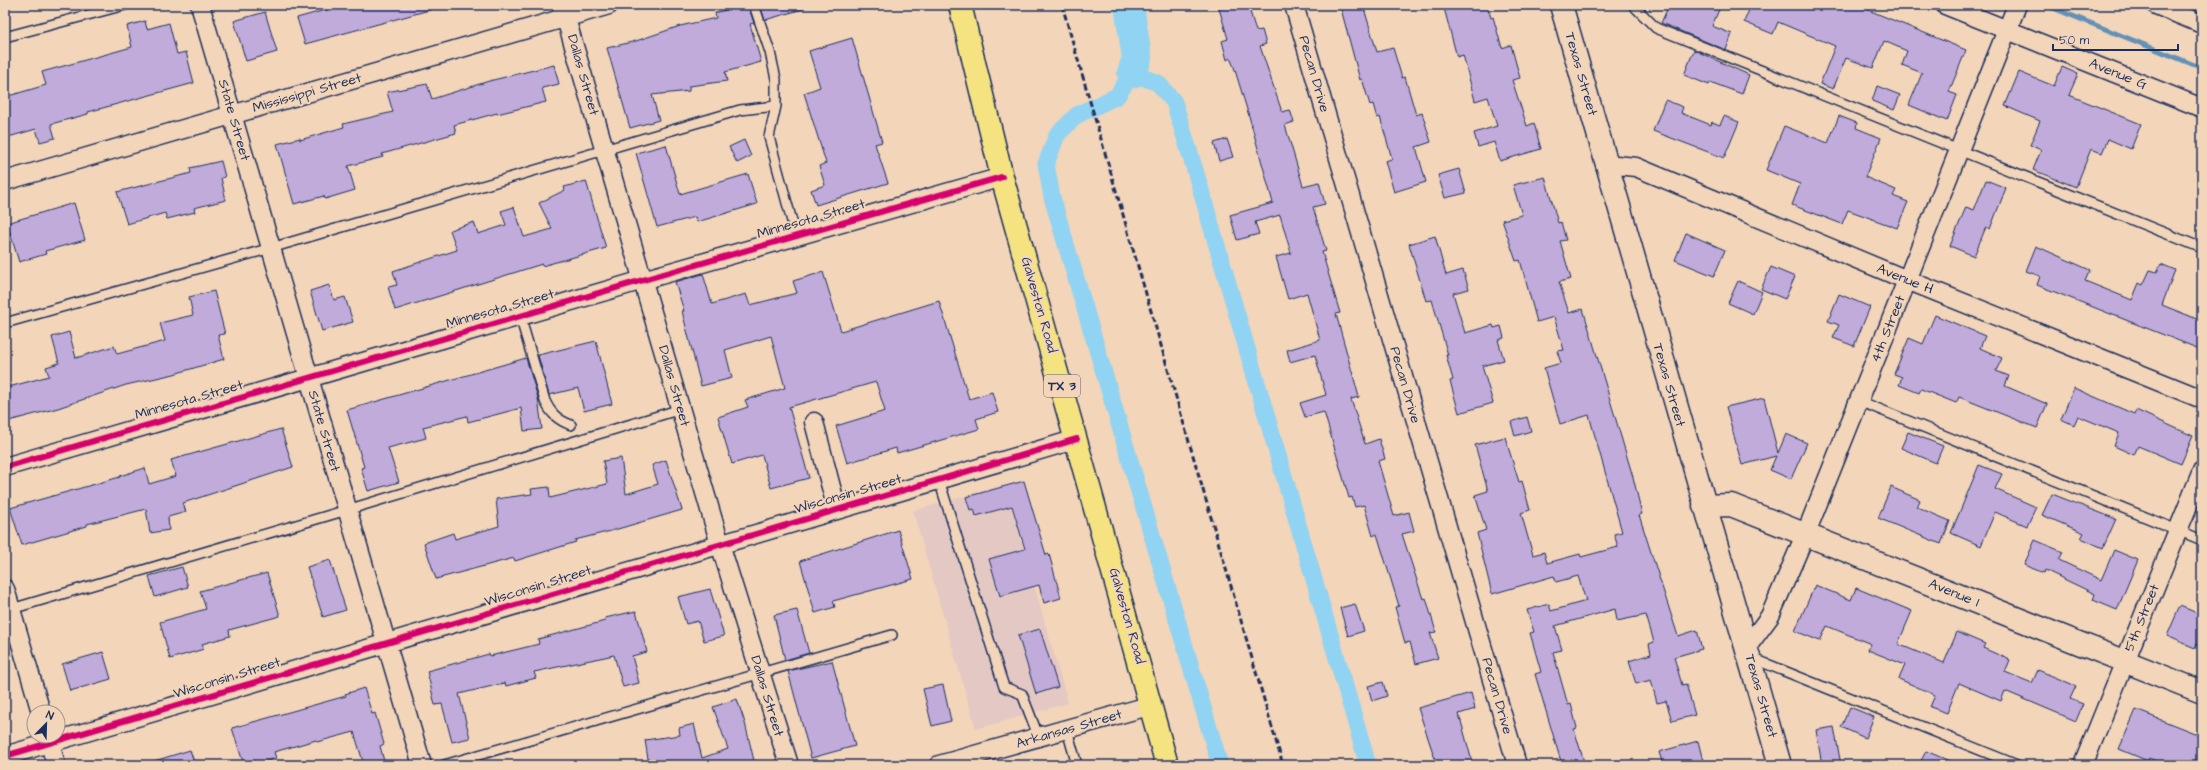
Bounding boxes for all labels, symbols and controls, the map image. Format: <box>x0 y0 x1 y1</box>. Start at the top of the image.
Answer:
scale bar <box>2053 26 2178 52</box>
street label: Texas Street <box>1560 30 1603 118</box>
street label: Dallas Street <box>562 32 604 118</box>
text: 50 m <box>2059 32 2090 49</box>
street label: Pecan Drive <box>1294 33 1335 115</box>
street label: Avenue G <box>2086 53 2150 95</box>
street label: Mississippi Street <box>250 68 364 118</box>
street label: State Street <box>213 77 255 163</box>
street label: Minnesota Street <box>755 194 868 244</box>
street label: Galveston Road <box>1016 255 1062 355</box>
street label: Avenue H <box>1874 259 1937 300</box>
street label: Minnesota Street <box>444 284 557 334</box>
street label: 4th Street <box>1865 292 1911 366</box>
street label: Texas Street <box>1648 341 1691 429</box>
street label: Dallas Street <box>653 343 695 429</box>
street label: Pecan Drive <box>1385 344 1426 426</box>
street label: Minnesota Street <box>133 375 246 425</box>
road number: TX 3 <box>1044 375 1080 397</box>
street label: State Street <box>303 388 345 474</box>
street label: Wisconsin Street <box>792 469 904 519</box>
street label: Wisconsin Street <box>482 560 594 612</box>
street label: Galveston Road <box>1104 566 1150 666</box>
street label: Avenue I <box>1926 574 1982 612</box>
street label: 5th Street <box>2119 581 2165 655</box>
street label: Wisconsin Street <box>171 652 283 704</box>
street label: Texas Street <box>1740 652 1783 740</box>
street label: Dallas Street <box>745 653 789 739</box>
street label: Pecan Drive <box>1477 655 1518 737</box>
north arrow <box>26 704 66 744</box>
street label: Arkansas Street <box>1014 704 1125 754</box>
text: N <box>44 707 56 724</box>

